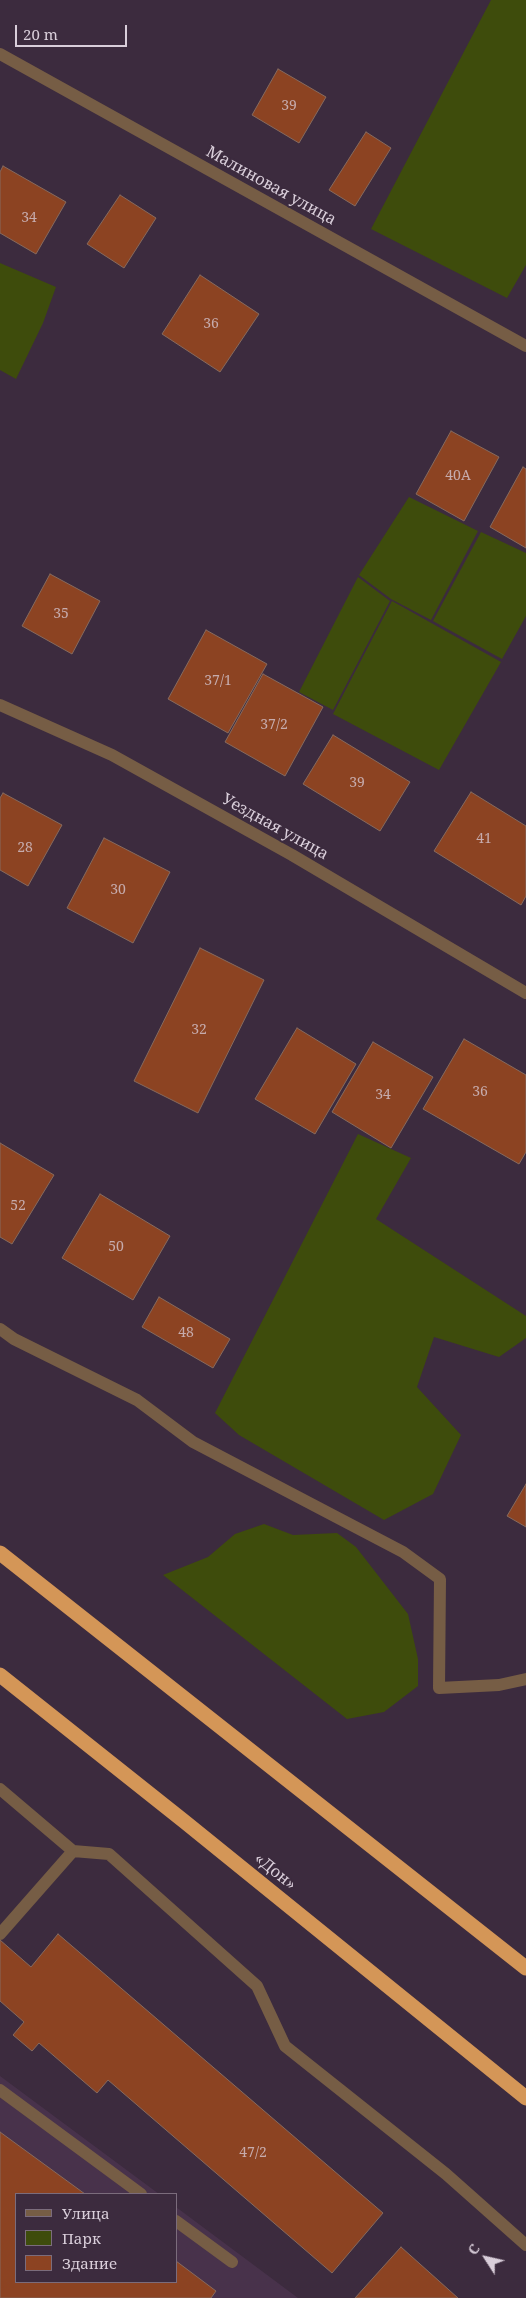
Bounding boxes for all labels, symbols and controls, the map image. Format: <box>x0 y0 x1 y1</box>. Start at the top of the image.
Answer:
scale bar <box>18 15 130 47</box>
text: 20 m <box>23 24 58 44</box>
house number: 39 <box>281 98 297 114</box>
street label: Малиновая улица <box>203 142 339 230</box>
house number: 34 <box>21 210 37 226</box>
house number: 36 <box>203 316 219 332</box>
house number: 40А <box>445 468 471 484</box>
house number: 35 <box>53 606 69 622</box>
house number: 37/1 <box>204 673 232 689</box>
house number: 37/2 <box>260 717 288 733</box>
house number: 39 <box>349 775 365 791</box>
street label: Уездная улица <box>218 790 332 864</box>
house number: 41 <box>476 831 492 847</box>
house number: 28 <box>17 840 33 856</box>
house number: 30 <box>110 882 126 898</box>
house number: 32 <box>191 1022 207 1038</box>
house number: 36 <box>472 1084 488 1100</box>
house number: 34 <box>375 1087 391 1103</box>
house number: 52 <box>10 1198 26 1214</box>
house number: 50 <box>108 1239 124 1255</box>
house number: 48 <box>178 1325 194 1341</box>
street label: «Дон» <box>250 1849 300 1895</box>
house number: 47/2 <box>239 2145 267 2161</box>
legend <box>15 2193 178 2283</box>
text: Улица <box>62 2203 110 2223</box>
text: Парк <box>62 2228 101 2248</box>
north arrow <box>461 2233 511 2283</box>
text: С <box>463 2240 484 2258</box>
text: Здание <box>62 2253 117 2273</box>

